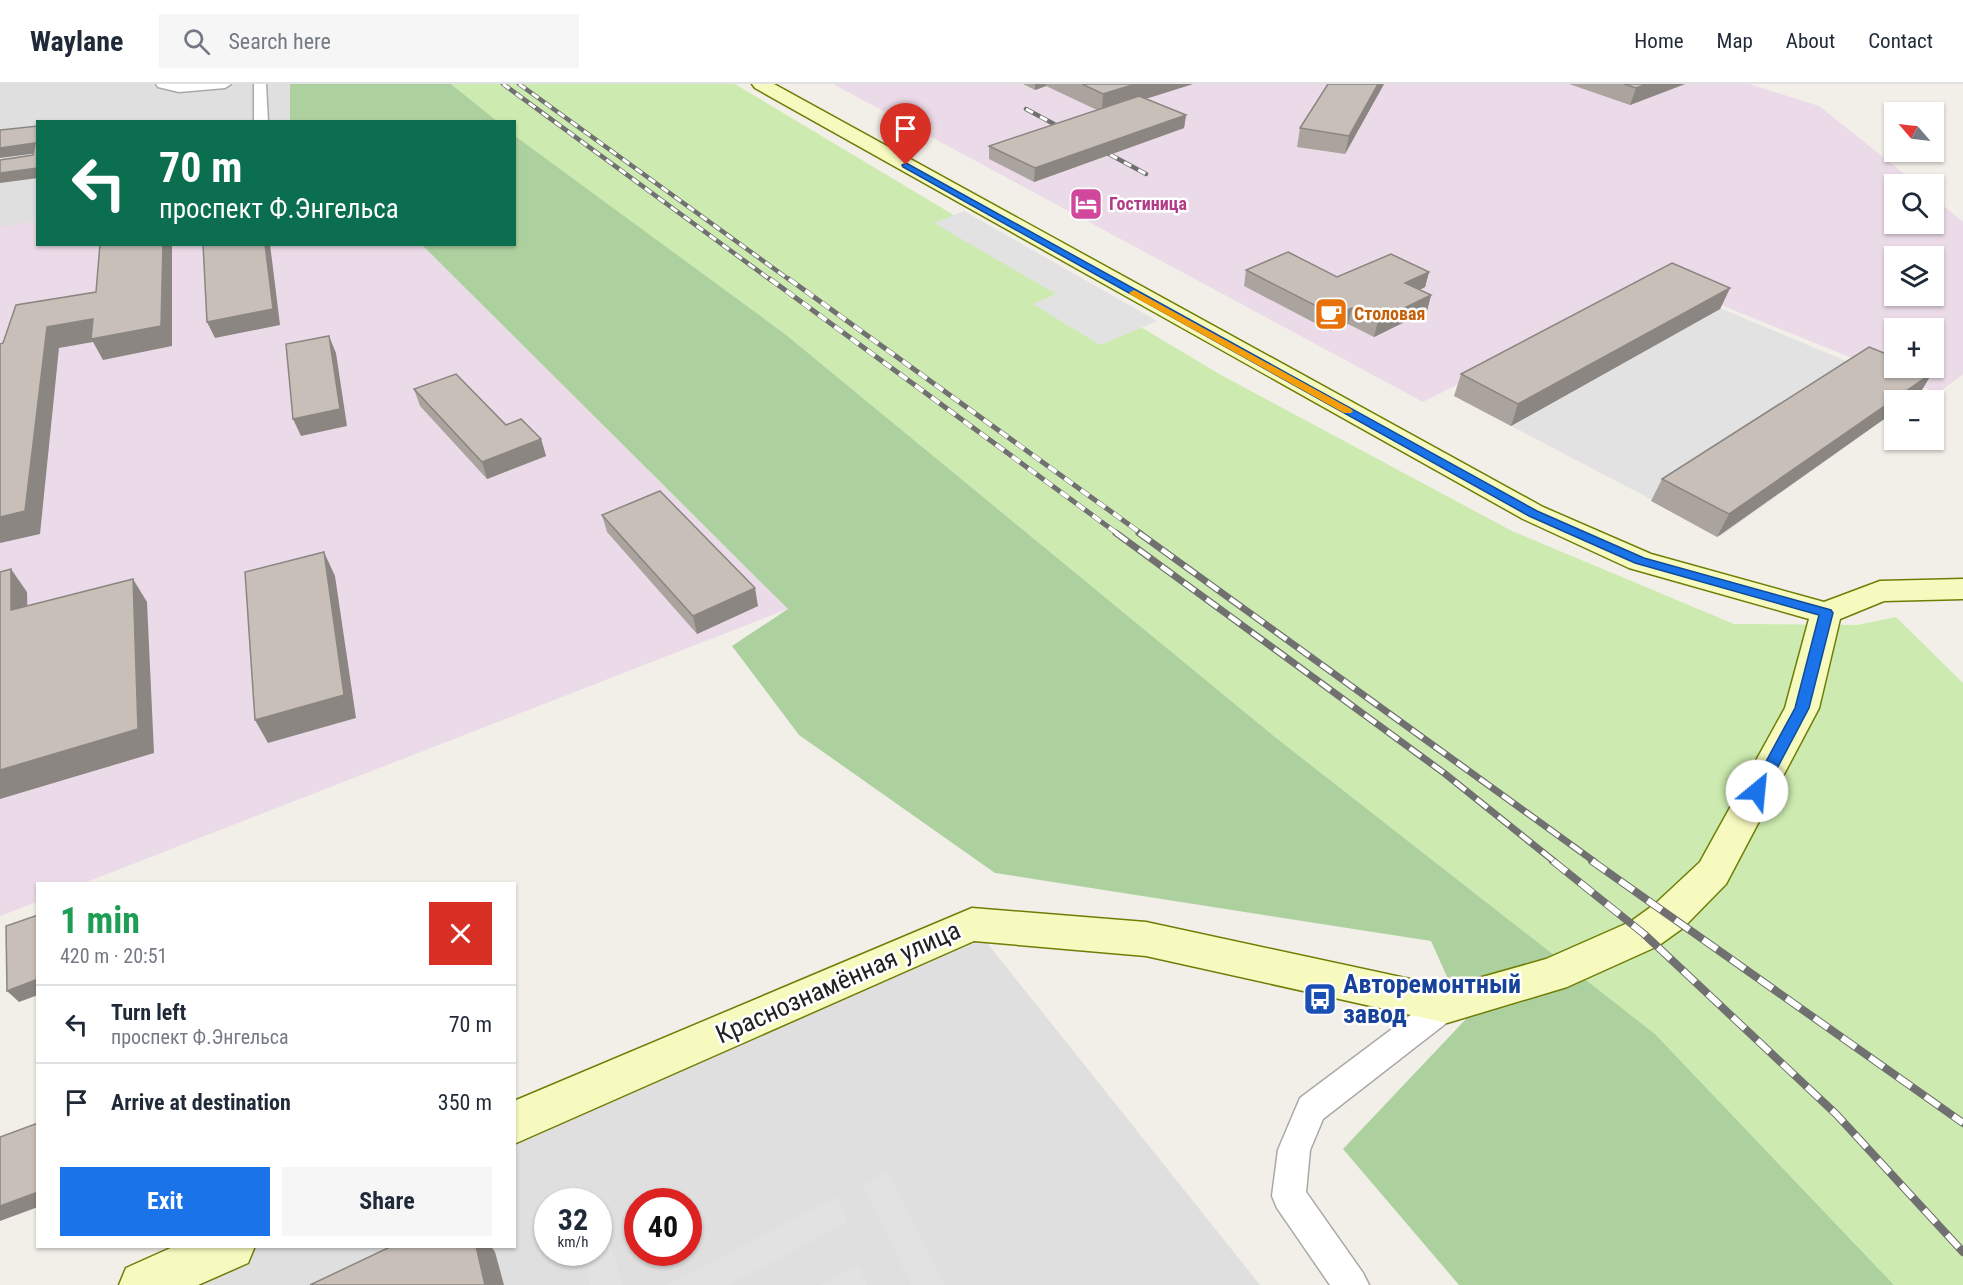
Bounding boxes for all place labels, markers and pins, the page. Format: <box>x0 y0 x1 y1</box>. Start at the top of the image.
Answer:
pin <box>880 103 931 165</box>
hotel icon: Гостиница <box>1068 186 1104 222</box>
place label: Гостиница <box>1109 193 1187 214</box>
cafe icon: Столовая <box>1313 296 1349 332</box>
place label: Столовая <box>1354 303 1425 324</box>
place label: Авторемонтный завод <box>1343 969 1521 1029</box>
bus stop icon: Авторемонтный завод <box>1302 981 1338 1017</box>

